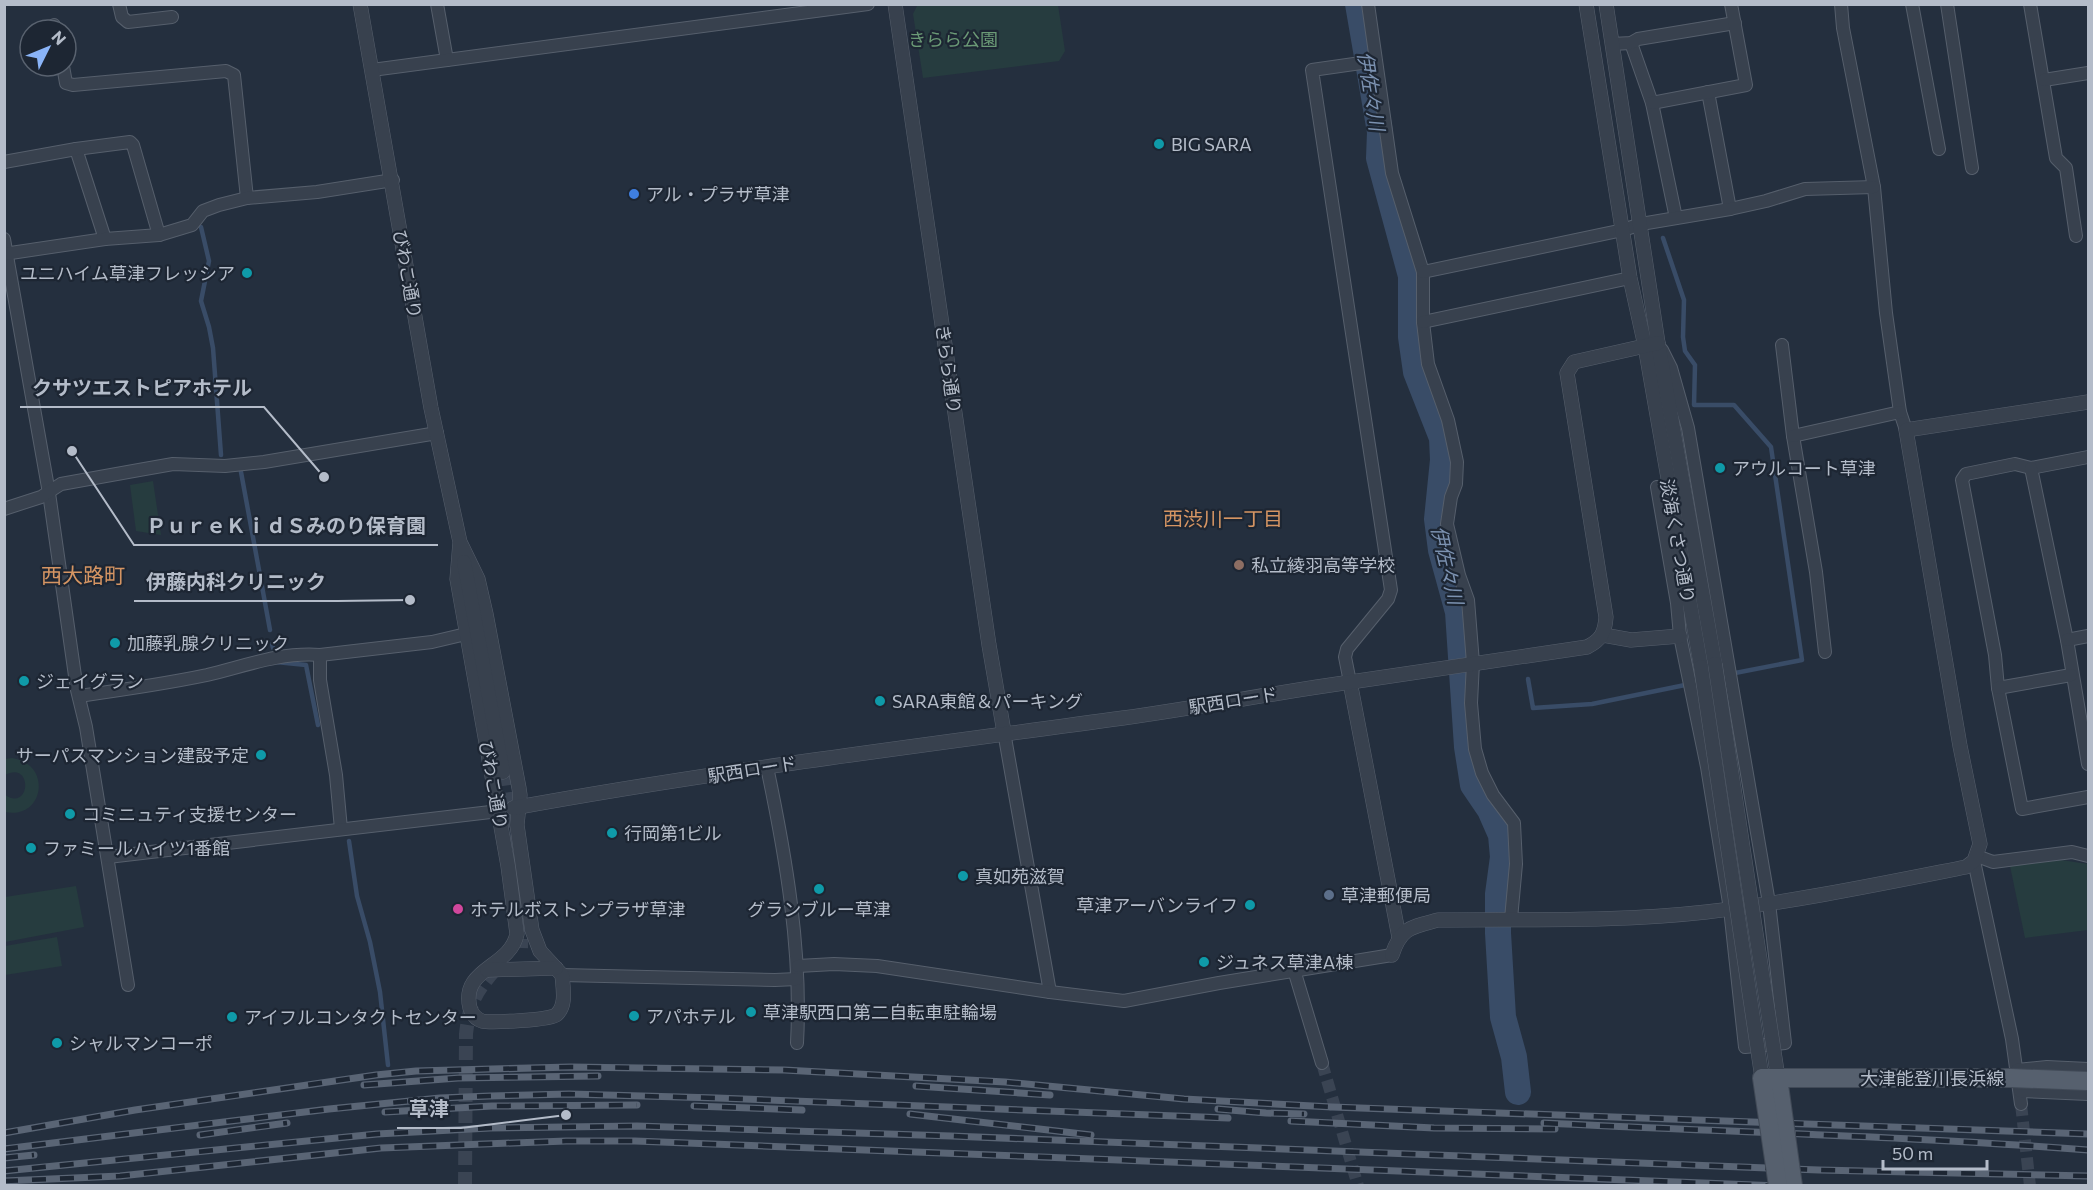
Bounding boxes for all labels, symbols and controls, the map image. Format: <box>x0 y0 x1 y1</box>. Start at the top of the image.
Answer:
north arrow <box>18 18 78 78</box>
text: N <box>48 27 70 48</box>
park label: きらら公園 <box>908 28 998 50</box>
water label: 伊佐々川 <box>1354 50 1390 134</box>
place label: BIG SARA <box>1171 133 1252 155</box>
marker: BIG SARA <box>1152 137 1166 151</box>
place label: アル・プラザ草津 <box>646 183 790 205</box>
marker: アル・プラザ草津 <box>627 187 641 201</box>
street label: びわこ通り <box>389 228 427 320</box>
place label: ユニハイム草津フレッシア <box>20 262 235 284</box>
marker: ユニハイム草津フレッシア <box>240 266 254 280</box>
street label: きらら通り <box>932 323 966 415</box>
callout: クサツエストピアホテル <box>20 369 264 407</box>
text: クサツエストピアホテル <box>32 375 252 399</box>
place label: アウルコート草津 <box>1732 457 1876 479</box>
marker: アウルコート草津 <box>1713 461 1727 475</box>
street label: 淡海くさつ通り <box>1656 477 1700 605</box>
district label: 西渋川一丁目 <box>1163 506 1283 530</box>
callout: ＰｕｒｅＫｉｄＳみのり保育園 <box>134 507 438 545</box>
text: ＰｕｒｅＫｉｄＳみのり保育園 <box>146 513 426 537</box>
water label: 伊佐々川 <box>1427 523 1469 609</box>
place label: 私立綾羽高等学校 <box>1251 554 1395 576</box>
marker: 私立綾羽高等学校 <box>1232 558 1246 572</box>
district label: 西大路町 <box>41 562 125 587</box>
callout: 伊藤内科クリニック <box>134 563 338 601</box>
text: 伊藤内科クリニック <box>146 569 326 593</box>
place label: 加藤乳腺クリニック <box>127 632 289 654</box>
marker: 加藤乳腺クリニック <box>108 636 122 650</box>
place label: ジェイグラン <box>36 670 144 692</box>
marker: ジェイグラン <box>17 674 31 688</box>
street label: 駅西ロード <box>1187 682 1279 718</box>
place label: SARA東館＆パーキング <box>892 690 1083 712</box>
marker: SARA東館＆パーキング <box>873 694 887 708</box>
street label: びわこ通り <box>475 739 513 831</box>
place label: サーパスマンション建設予定 <box>16 744 249 766</box>
marker: サーパスマンション建設予定 <box>254 748 268 762</box>
street label: 駅西ロード <box>706 751 798 787</box>
place label: コミニュティ支援センター <box>82 803 297 825</box>
marker: コミニュティ支援センター <box>63 807 77 821</box>
place label: 行岡第1ビル <box>624 822 722 844</box>
marker: 行岡第1ビル <box>605 826 619 840</box>
place label: ファミールハイツ1番館 <box>43 837 230 859</box>
marker: ファミールハイツ1番館 <box>24 841 38 855</box>
place label: 真如苑滋賀 <box>975 865 1065 887</box>
marker: 真如苑滋賀 <box>956 869 970 883</box>
marker: グランブルー草津 <box>812 882 826 896</box>
place label: 草津郵便局 <box>1341 884 1431 906</box>
marker: 草津郵便局 <box>1322 888 1336 902</box>
place label: 草津アーバンライフ <box>1076 894 1238 916</box>
place label: ホテルボストンプラザ草津 <box>470 898 685 920</box>
place label: グランブルー草津 <box>747 898 891 920</box>
marker: 草津アーバンライフ <box>1243 898 1257 912</box>
marker: ホテルボストンプラザ草津 <box>451 902 465 916</box>
place label: ジュネス草津A棟 <box>1216 951 1353 973</box>
marker: ジュネス草津A棟 <box>1197 955 1211 969</box>
place label: 草津駅西口第二自転車駐輪場 <box>763 1001 997 1023</box>
place label: アパホテル <box>646 1005 736 1027</box>
marker: 草津駅西口第二自転車駐輪場 <box>744 1005 758 1019</box>
place label: アイフルコンタクトセンター <box>244 1006 477 1028</box>
marker: アパホテル <box>627 1009 641 1023</box>
marker: アイフルコンタクトセンター <box>225 1010 239 1024</box>
place label: シャルマンコーポ <box>69 1032 213 1054</box>
marker: シャルマンコーポ <box>50 1036 64 1050</box>
street label: 大津能登川長浜線 <box>1860 1067 2004 1089</box>
callout: 草津 <box>397 1090 461 1128</box>
text: 草津 <box>409 1096 449 1120</box>
scale bar <box>1883 1133 1986 1171</box>
text: 50 m <box>1892 1142 1933 1164</box>

